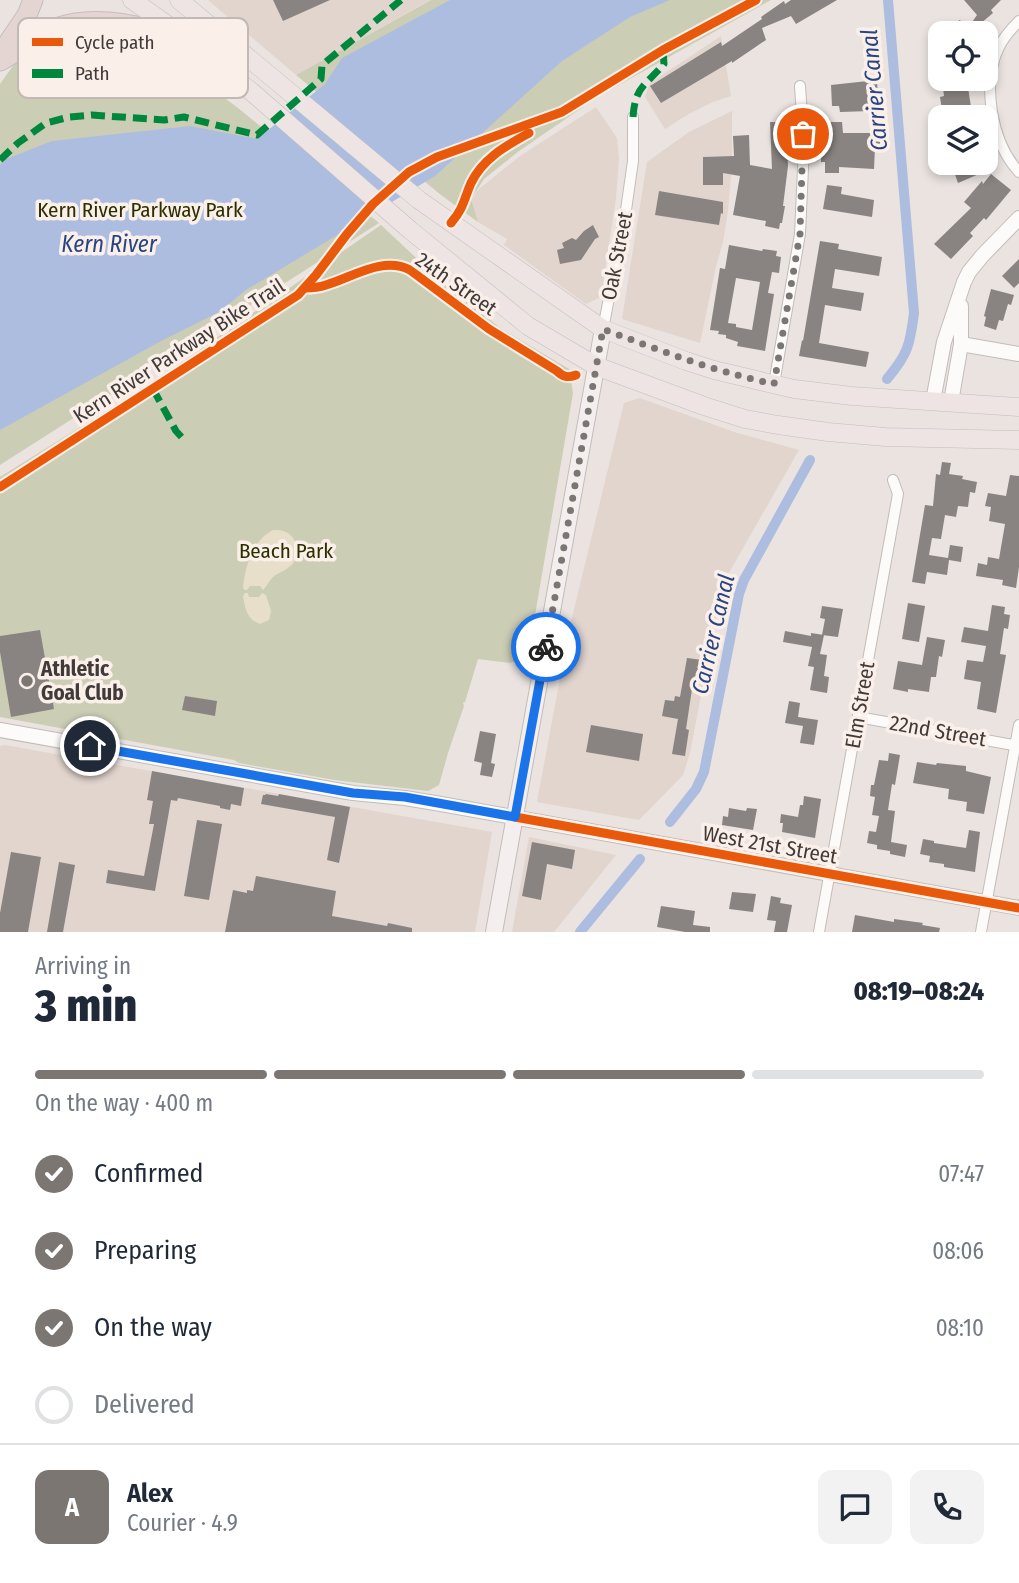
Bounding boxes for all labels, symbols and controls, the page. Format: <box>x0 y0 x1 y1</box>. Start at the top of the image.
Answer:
legend <box>18 18 248 98</box>
map controls <box>928 21 998 175</box>
button: locate <box>928 21 998 91</box>
water label: Carrier Canal <box>855 28 893 152</box>
text: Cycle path <box>75 31 154 54</box>
text: Path <box>75 62 110 85</box>
pin <box>773 104 833 164</box>
button: layers <box>928 105 998 175</box>
icon: bag <box>784 115 822 153</box>
park label: Kern River Parkway Park <box>37 197 243 223</box>
street label: Oak Street <box>596 209 638 302</box>
water label: Kern River <box>61 230 158 258</box>
street label: 24th Street <box>410 247 502 322</box>
street label: Kern River Parkway Bike Trail <box>68 273 290 429</box>
park label: Beach Park <box>239 538 333 564</box>
water label: Carrier Canal <box>686 571 740 697</box>
courier <box>511 612 581 682</box>
icon: bike <box>527 628 565 666</box>
place label: Athletic Goal Club <box>40 656 124 706</box>
street label: Elm Street <box>840 659 880 751</box>
marker: Athletic Goal Club <box>19 673 35 689</box>
street label: 22nd Street <box>888 710 988 752</box>
pin <box>60 716 120 776</box>
icon: home <box>71 727 109 765</box>
street label: West 21st Street <box>701 820 839 870</box>
text: Arriving in <box>35 952 131 980</box>
text: 08:19–08:24 <box>853 976 984 1007</box>
text: 3 min <box>35 978 137 1033</box>
text: On the way · 400 m <box>35 1089 213 1117</box>
icon: check <box>35 1155 73 1193</box>
text: Confirmed <box>94 1158 204 1189</box>
text: 07:47 <box>938 1160 984 1188</box>
icon: check <box>35 1232 73 1270</box>
text: Preparing <box>94 1235 196 1266</box>
text: 08:06 <box>932 1237 984 1265</box>
icon: check <box>35 1309 73 1347</box>
text: On the way <box>94 1312 212 1343</box>
text: 08:10 <box>936 1314 984 1342</box>
text: Delivered <box>94 1389 195 1420</box>
button: chat <box>818 1470 892 1544</box>
button: phone <box>910 1470 984 1544</box>
text: Alex <box>127 1478 173 1509</box>
text: A <box>65 1492 79 1523</box>
text: Courier · 4.9 <box>127 1509 238 1537</box>

